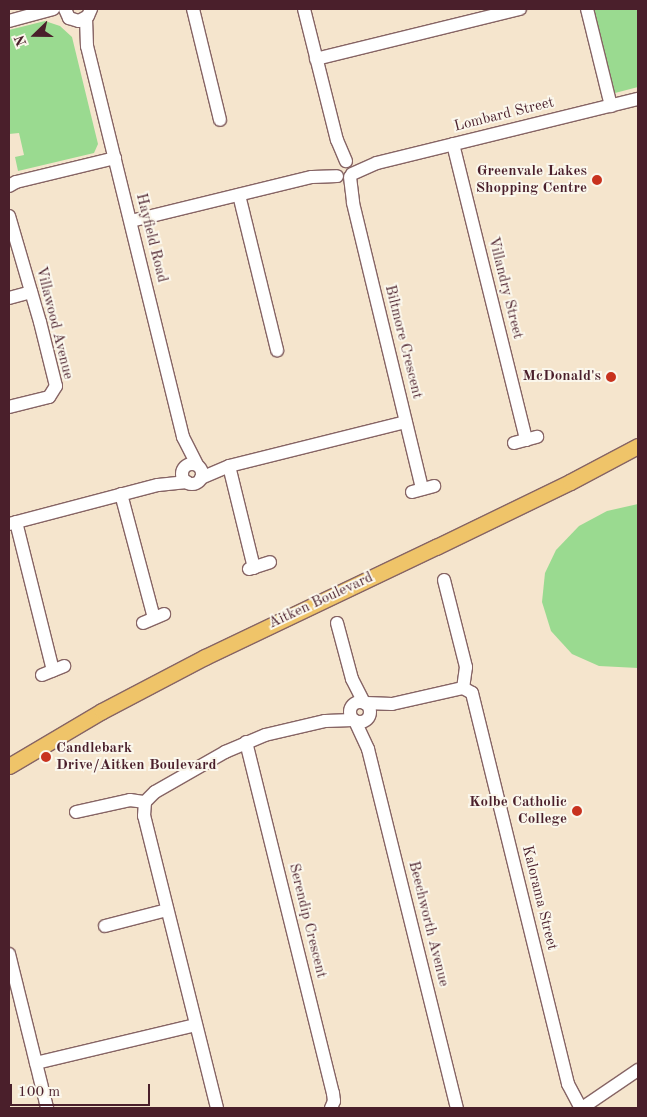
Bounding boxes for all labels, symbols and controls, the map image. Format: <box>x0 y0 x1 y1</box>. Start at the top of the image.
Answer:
north arrow <box>10 10 60 60</box>
text: N <box>13 33 30 48</box>
street label: Lombard Street <box>452 94 556 136</box>
place label: Greenvale Lakes Shopping Centre <box>476 162 587 197</box>
marker: Greenvale Lakes Shopping Centre <box>591 174 603 186</box>
street label: Hayfield Road <box>131 192 171 284</box>
street label: Villandry Street <box>484 235 526 341</box>
street label: Villawood Avenue <box>31 265 77 381</box>
street label: Biltmore Crescent <box>380 283 426 401</box>
place label: McDonald's <box>523 368 601 386</box>
marker: McDonald's <box>605 371 617 383</box>
street label: Aitken Boulevard <box>266 569 376 633</box>
place label: Candlebark Drive/Aitken Boulevard <box>56 739 217 774</box>
marker: Candlebark Drive/Aitken Boulevard <box>40 751 52 763</box>
place label: Kolbe Catholic College <box>469 793 567 828</box>
marker: Kolbe Catholic College <box>571 805 583 817</box>
street label: Kalorama Street <box>517 844 561 952</box>
street label: Beechworth Avenue <box>404 859 452 989</box>
street label: Serendip Crescent <box>284 862 330 980</box>
scale bar <box>12 1074 152 1106</box>
text: 100 m <box>18 1085 60 1100</box>

